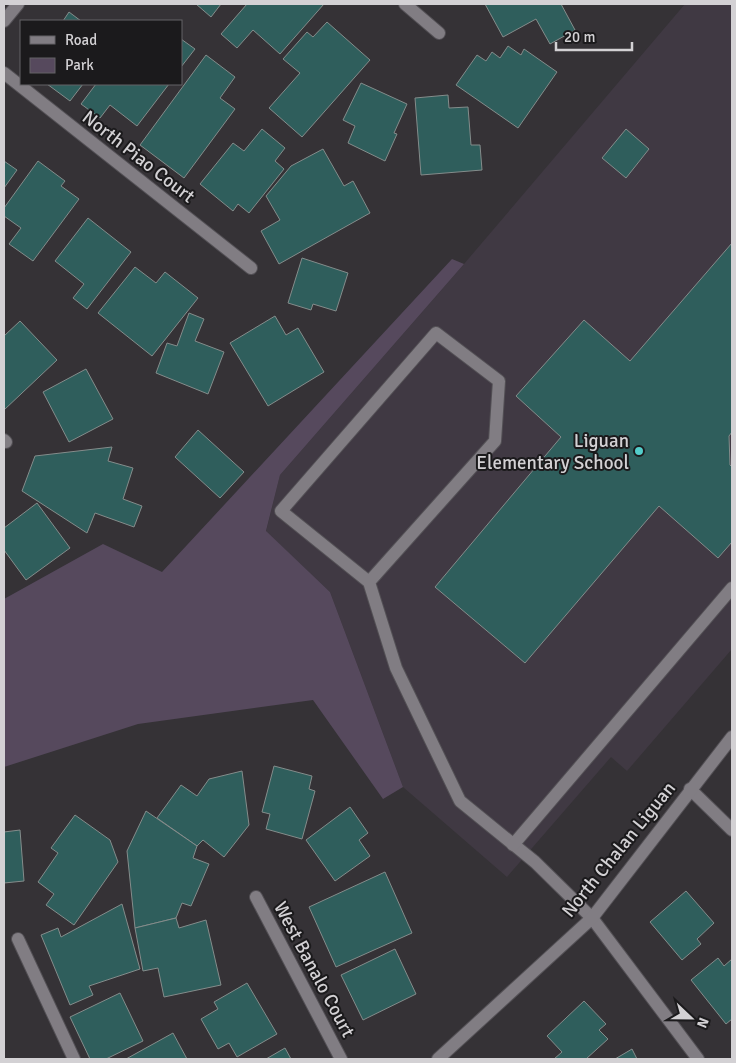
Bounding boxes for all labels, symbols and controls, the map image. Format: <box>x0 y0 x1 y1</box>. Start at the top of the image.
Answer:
legend <box>20 20 182 85</box>
scale bar <box>556 20 632 52</box>
text: 20 m <box>564 28 595 46</box>
text: Road <box>65 31 97 49</box>
text: Park <box>65 56 94 74</box>
street label: North Piao Court <box>77 105 200 208</box>
place label: Liguan Elementary School <box>476 429 629 475</box>
marker: Liguan Elementary School <box>633 445 645 457</box>
street label: North Chalan Liguan <box>557 777 681 922</box>
street label: West Banalo Court <box>268 897 360 1042</box>
north arrow <box>666 993 716 1043</box>
text: N <box>693 1015 712 1030</box>

